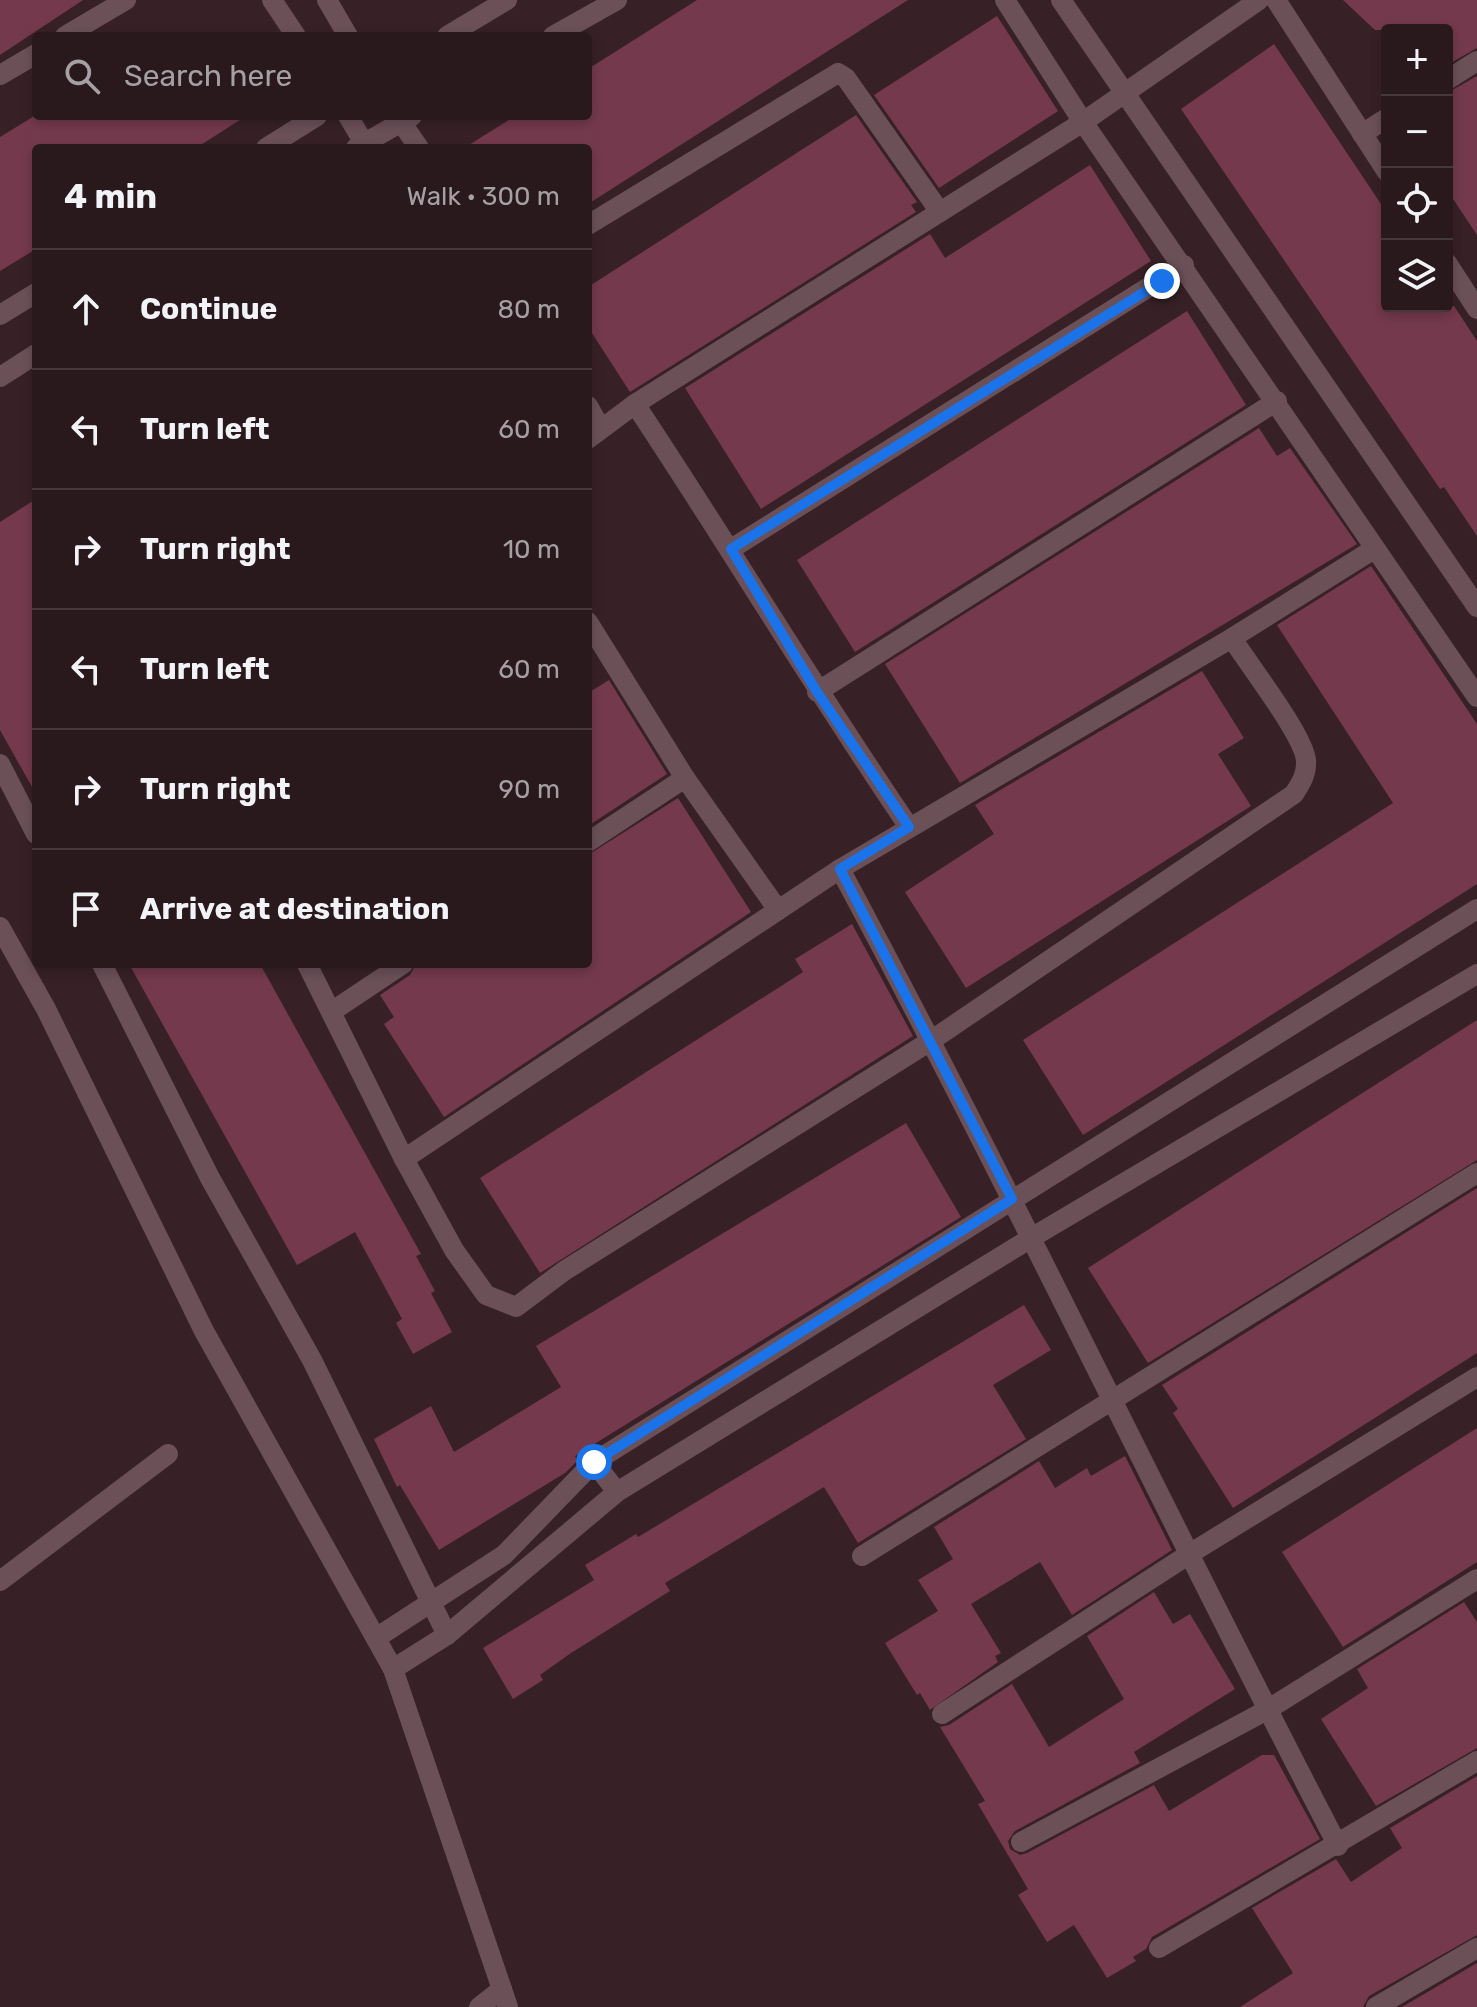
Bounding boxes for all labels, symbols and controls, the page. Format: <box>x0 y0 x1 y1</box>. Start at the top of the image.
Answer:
map controls <box>1381 24 1453 312</box>
button: + <box>1381 24 1453 96</box>
search box <box>32 32 592 120</box>
icon: search <box>60 54 104 98</box>
text: Search here <box>124 58 292 94</box>
button: − <box>1381 96 1453 168</box>
button: locate <box>1381 168 1453 240</box>
text: 4 min <box>64 176 157 217</box>
text: Walk · 300 m <box>406 181 560 212</box>
button: layers <box>1381 240 1453 312</box>
route end <box>1144 263 1180 299</box>
icon: ahead <box>64 287 108 331</box>
text: Continue <box>140 291 277 327</box>
text: 80 m <box>497 294 560 325</box>
icon: left <box>64 407 108 451</box>
text: Turn left <box>140 411 270 447</box>
text: 60 m <box>498 414 560 445</box>
icon: right <box>64 527 108 571</box>
text: Turn right <box>140 531 291 567</box>
text: 10 m <box>503 534 560 565</box>
icon: left <box>64 647 108 691</box>
text: Turn left <box>140 651 270 687</box>
text: 60 m <box>498 654 560 685</box>
icon: right <box>64 767 108 811</box>
text: Turn right <box>140 771 291 807</box>
text: 90 m <box>499 774 560 805</box>
icon: arrive <box>64 887 108 931</box>
text: Arrive at destination <box>140 891 450 927</box>
route start <box>576 1444 612 1480</box>

